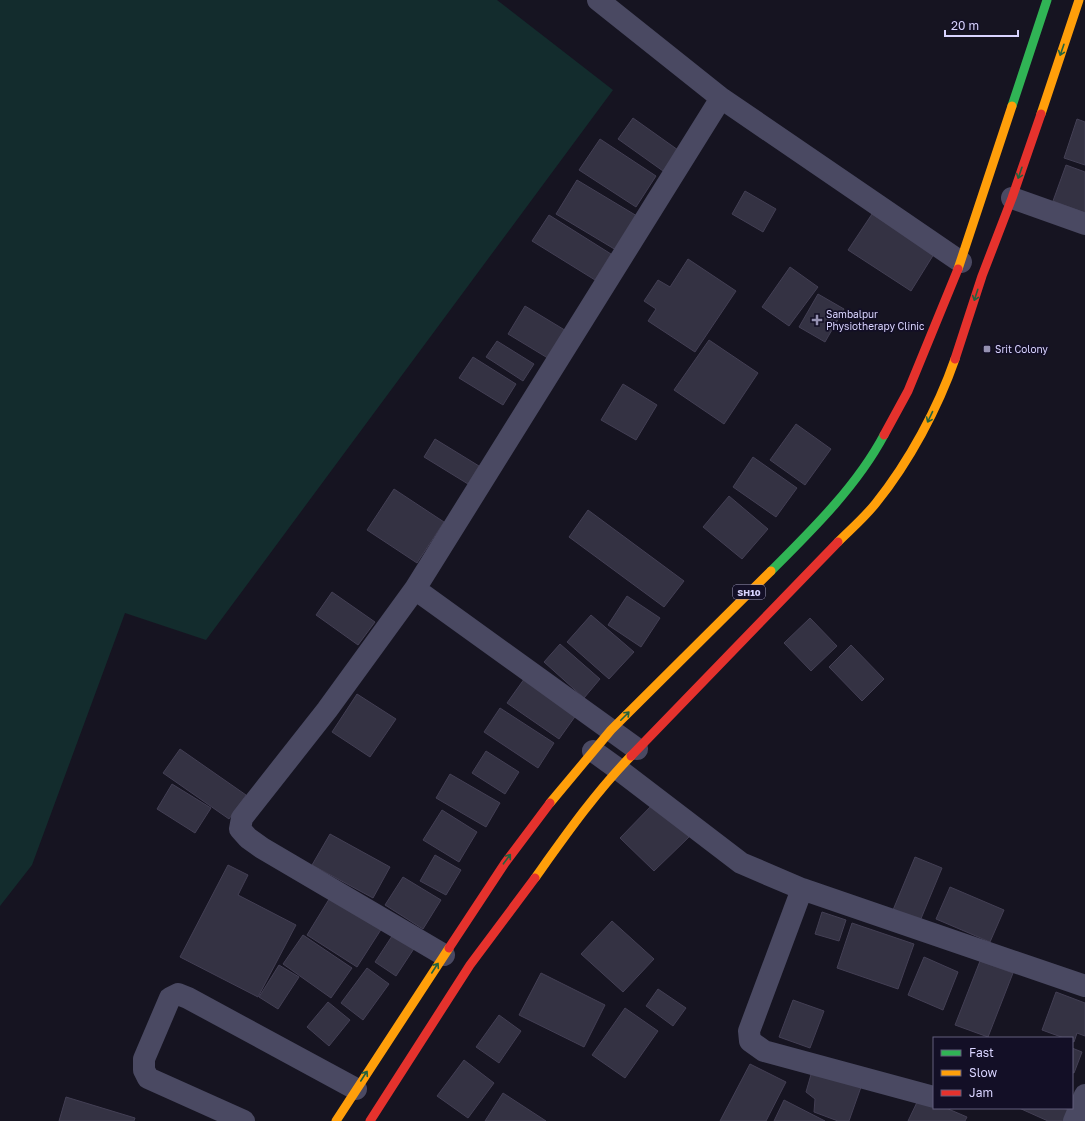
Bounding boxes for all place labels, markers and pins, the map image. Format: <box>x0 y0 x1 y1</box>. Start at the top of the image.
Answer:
place label: Sambalpur Physiotherapy Clinic <box>826 308 925 332</box>
marker: Sambalpur Physiotherapy Clinic <box>811 314 823 326</box>
place label: Srit Colony <box>995 343 1048 355</box>
marker: Srit Colony <box>982 344 992 354</box>

